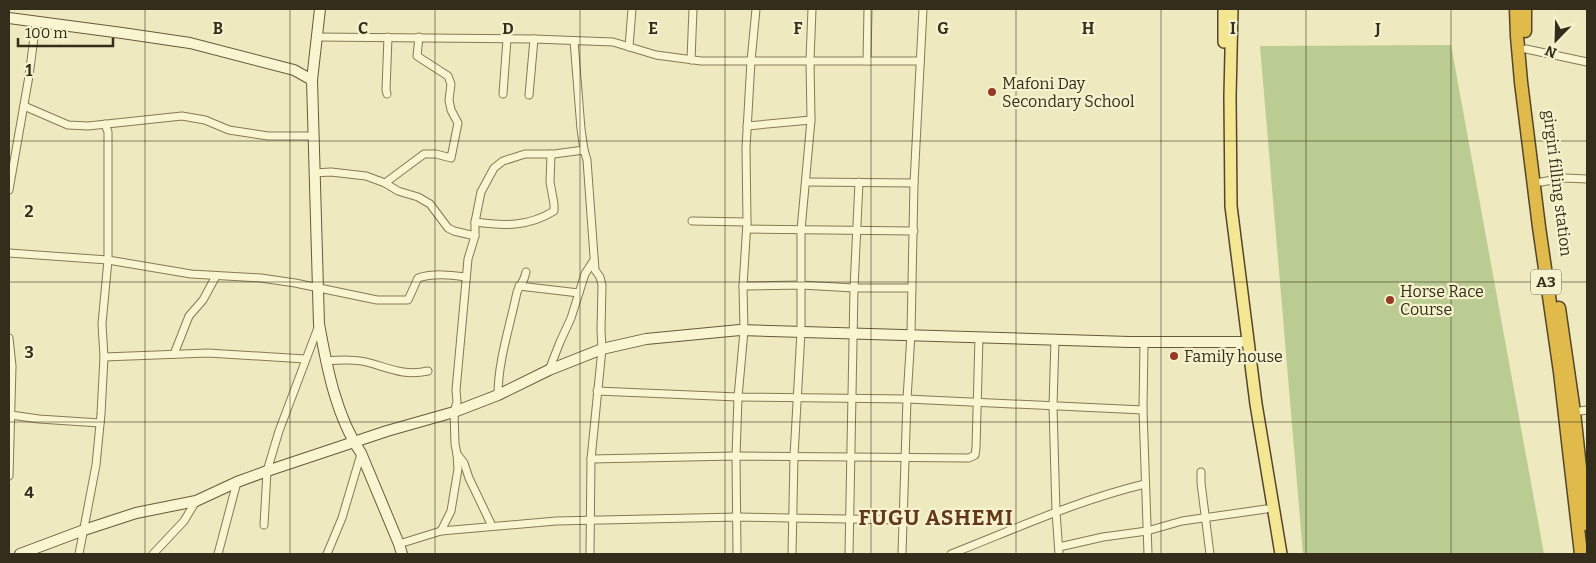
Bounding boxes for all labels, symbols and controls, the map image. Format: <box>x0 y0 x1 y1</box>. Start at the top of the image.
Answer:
scale bar <box>18 15 112 47</box>
north arrow <box>1531 15 1581 65</box>
text: B <box>213 19 223 38</box>
text: C <box>358 19 368 38</box>
text: D <box>502 19 514 38</box>
text: E <box>648 19 658 38</box>
text: F <box>794 19 803 38</box>
text: G <box>937 19 949 38</box>
text: H <box>1082 19 1095 38</box>
text: I <box>1230 19 1236 38</box>
text: J <box>1374 19 1381 38</box>
text: 100 m <box>25 24 68 42</box>
text: N <box>1543 41 1559 61</box>
text: 1 <box>26 61 33 80</box>
place label: Mafoni Day Secondary School <box>1002 74 1135 111</box>
marker: Mafoni Day Secondary School <box>986 86 998 98</box>
street label: girgiri filling station <box>1539 109 1576 257</box>
text: 2 <box>24 202 34 221</box>
road number: A3 <box>1531 270 1561 294</box>
place label: Horse Race Course <box>1400 282 1484 319</box>
marker: Horse Race Course <box>1384 294 1396 306</box>
text: 3 <box>24 343 34 362</box>
place label: Family house <box>1184 347 1283 366</box>
marker: Family house <box>1168 350 1180 362</box>
text: 4 <box>24 483 34 502</box>
district label: FUGU ASHEMI <box>859 505 1013 531</box>

